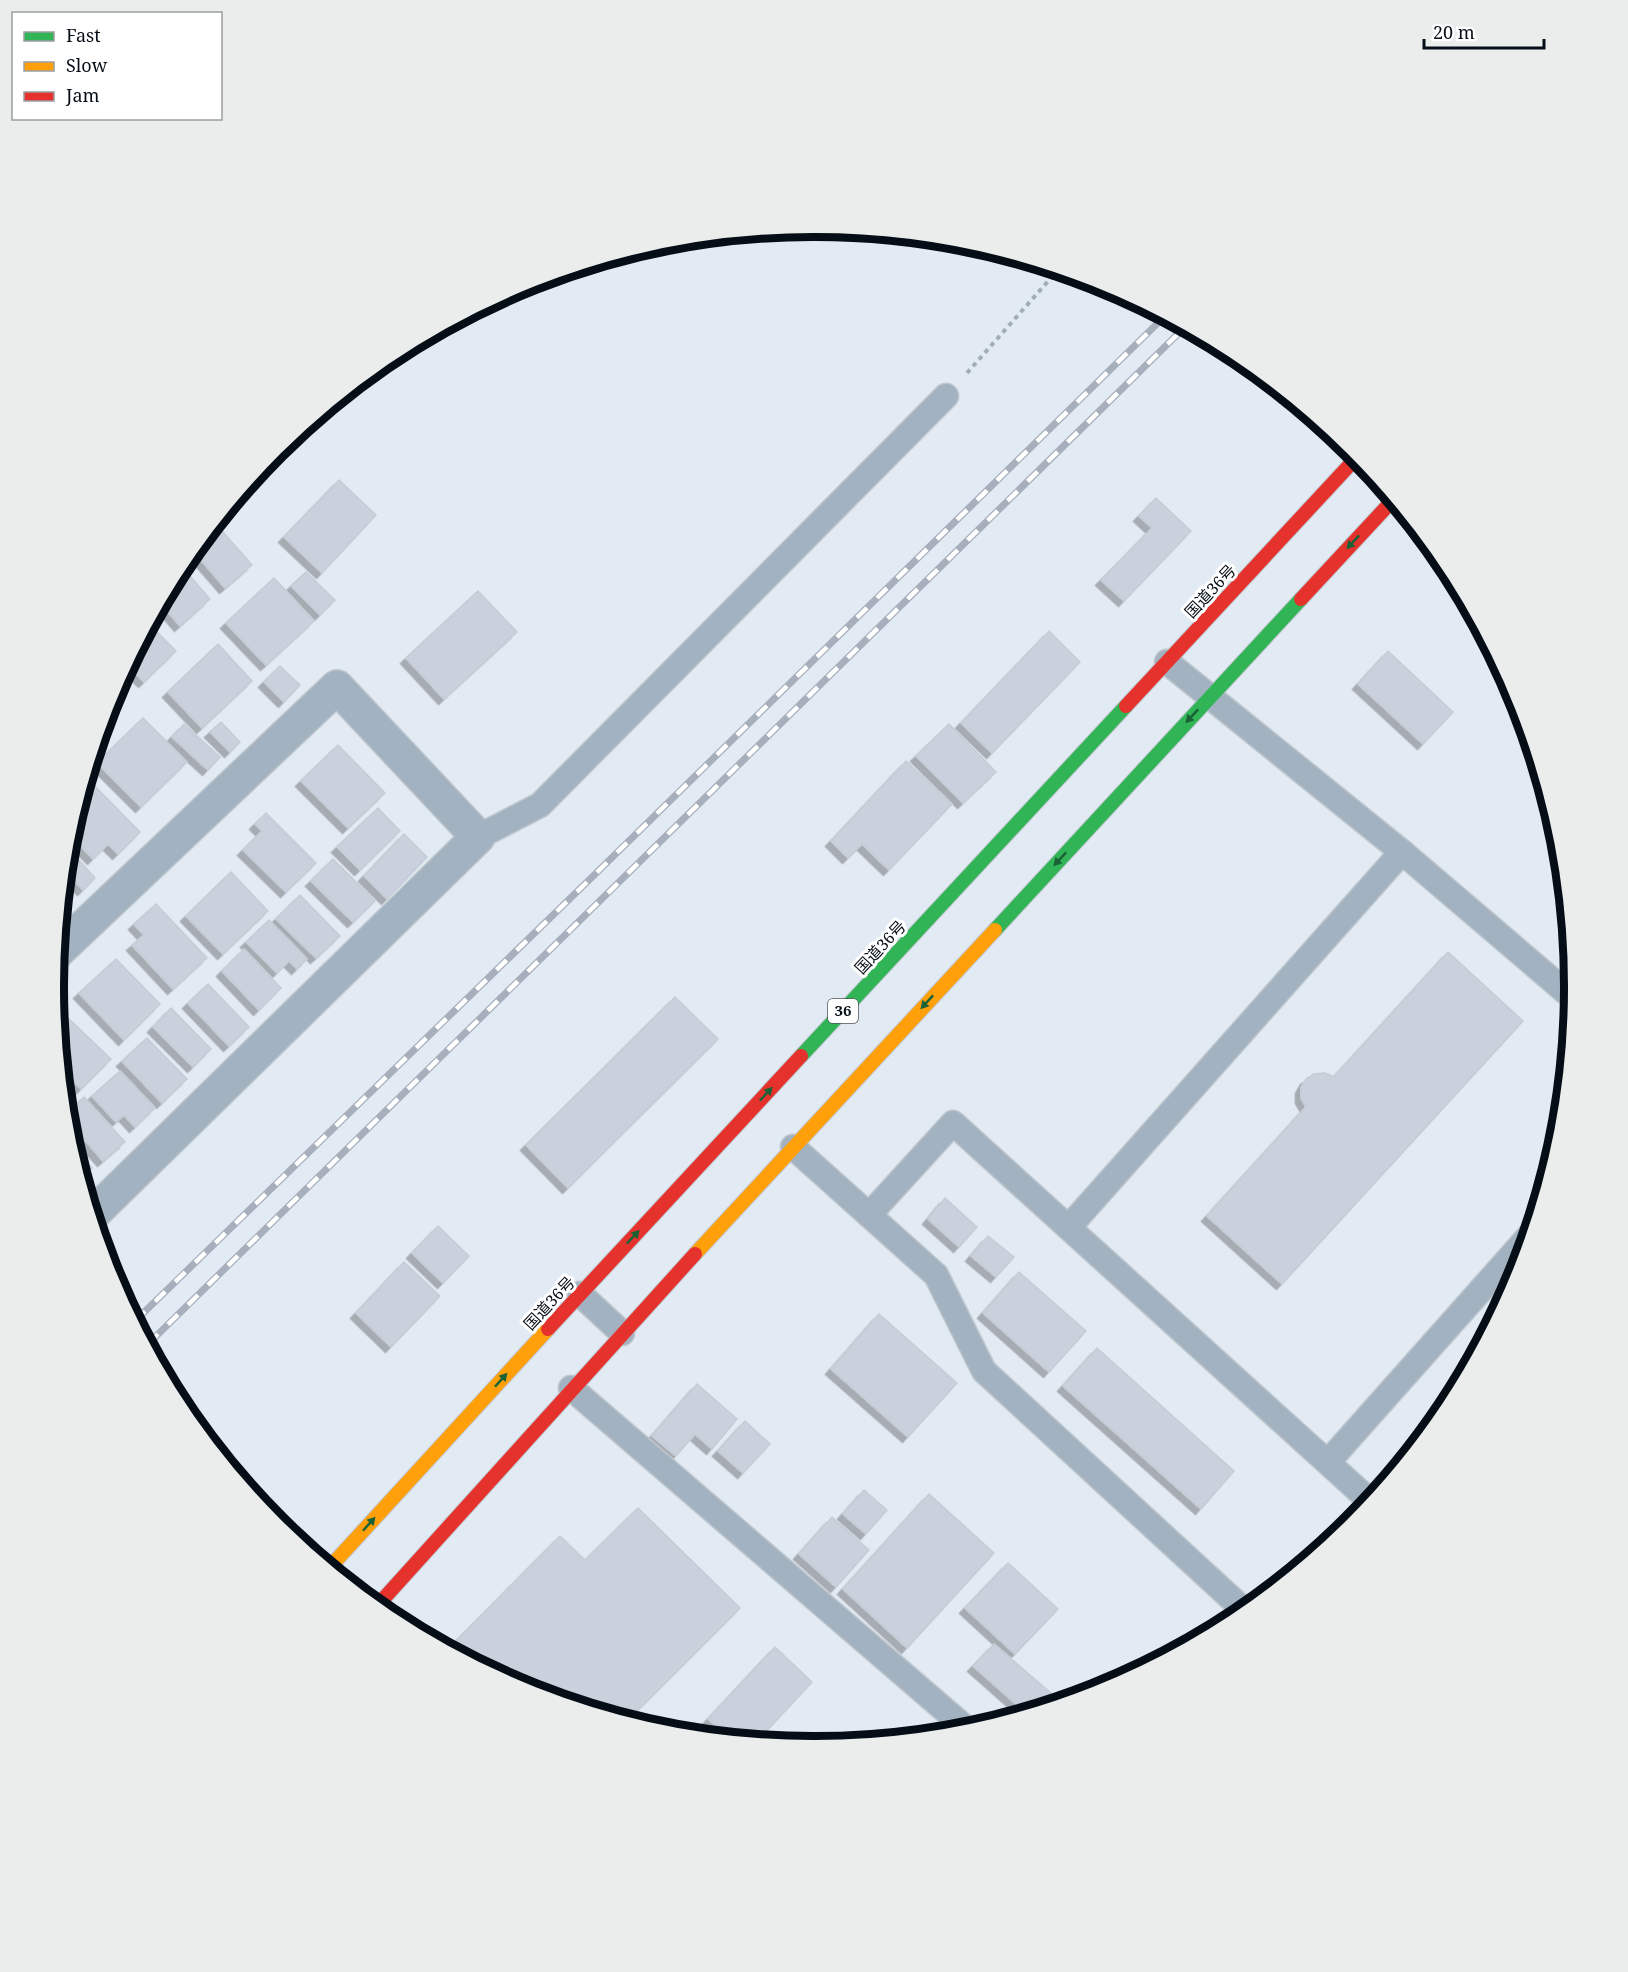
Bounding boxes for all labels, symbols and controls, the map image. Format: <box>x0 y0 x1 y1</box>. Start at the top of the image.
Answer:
legend <box>12 12 222 120</box>
scale bar <box>1424 12 1544 50</box>
text: 20 m <box>1433 20 1475 44</box>
text: Fast <box>66 23 101 47</box>
text: Slow <box>66 53 108 77</box>
text: Jam <box>65 83 100 107</box>
one-way arrow <box>1347 535 1361 549</box>
street label: 国道36号 <box>1179 559 1241 623</box>
one-way arrow <box>1185 709 1199 724</box>
one-way arrow <box>1053 852 1067 867</box>
street label: 国道36号 <box>849 915 911 979</box>
one-way arrow <box>920 995 934 1010</box>
road number: 36 <box>828 999 858 1023</box>
one-way arrow <box>759 1086 773 1101</box>
one-way arrow <box>626 1229 640 1244</box>
street label: 国道36号 <box>518 1271 580 1335</box>
one-way arrow <box>494 1373 507 1388</box>
one-way arrow <box>362 1516 376 1531</box>

